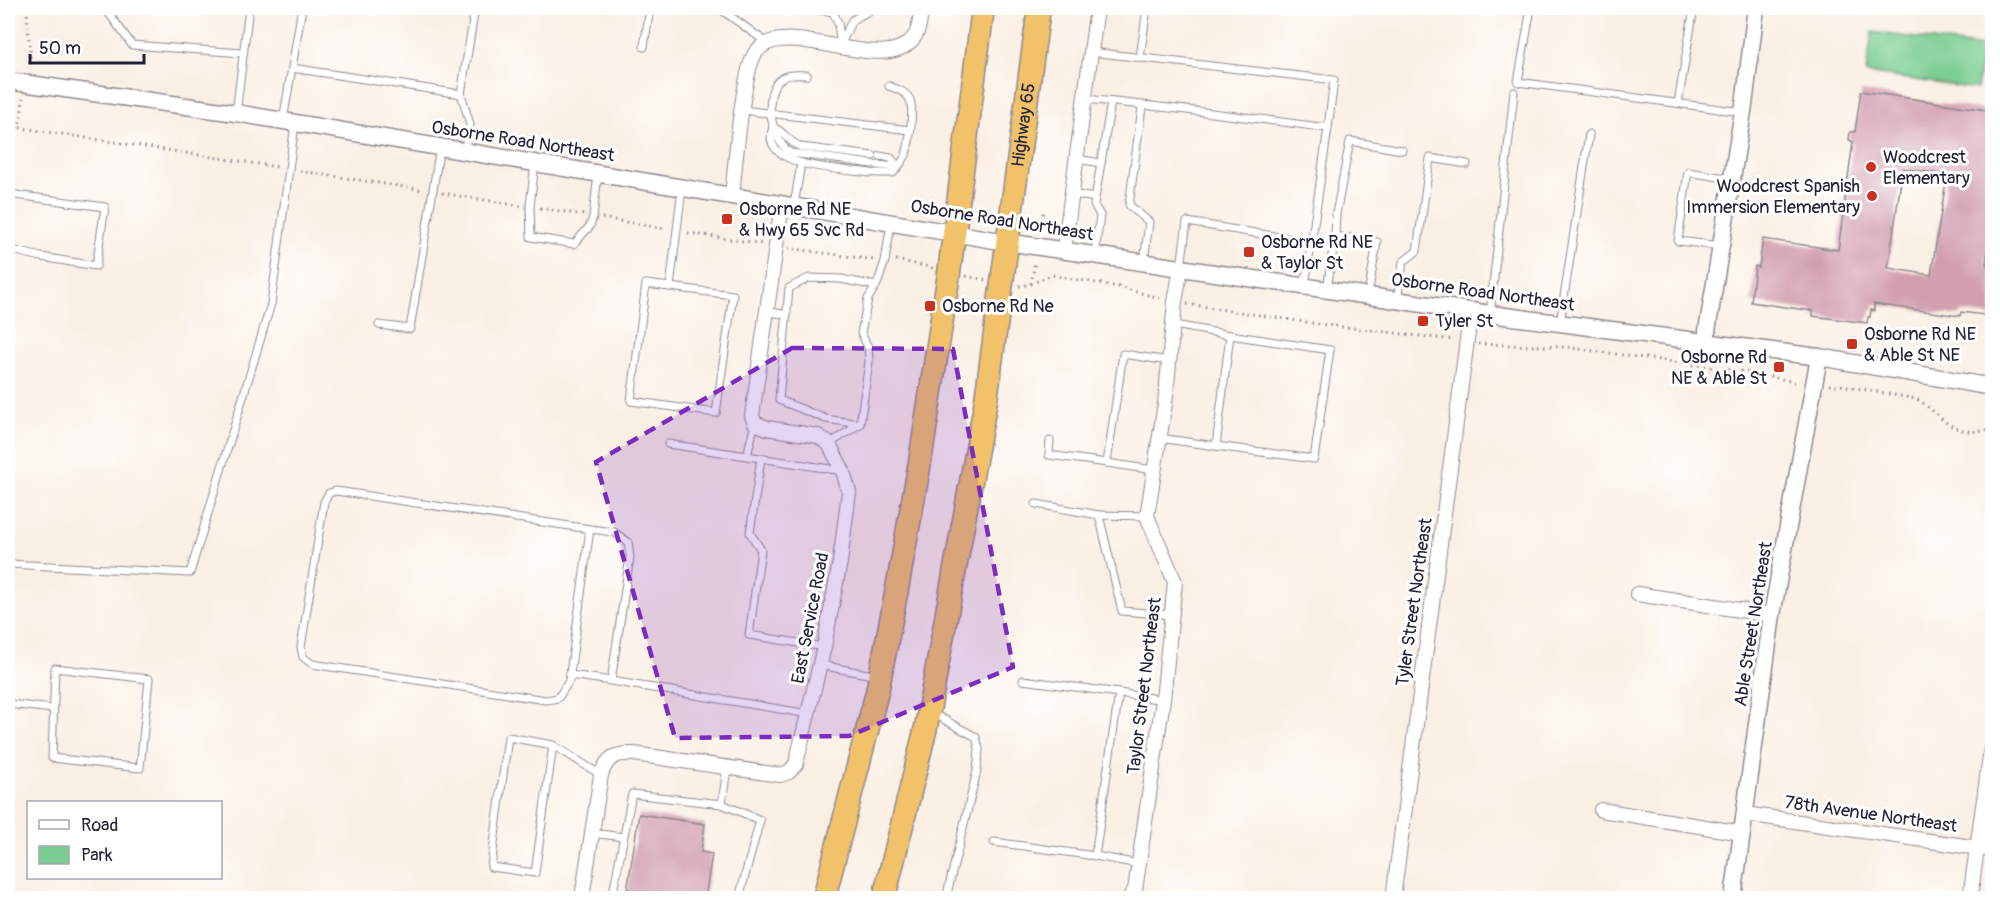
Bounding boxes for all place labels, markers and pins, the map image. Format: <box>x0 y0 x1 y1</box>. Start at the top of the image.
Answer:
place label: Woodcrest Elementary <box>1883 146 1970 190</box>
marker: Woodcrest Elementary <box>1864 160 1878 174</box>
place label: Woodcrest Spanish Immersion Elementary <box>1686 175 1860 219</box>
marker: Woodcrest Spanish Immersion Elementary <box>1865 189 1879 203</box>
place label: Osborne Rd NE & Hwy 65 Svc Rd <box>739 198 864 242</box>
marker: Osborne Rd NE & Hwy 65 Svc Rd <box>720 212 734 226</box>
place label: Osborne Rd NE & Taylor St <box>1261 231 1373 275</box>
marker: Osborne Rd NE & Taylor St <box>1242 245 1256 259</box>
place label: Osborne Rd Ne <box>942 295 1054 318</box>
marker: Osborne Rd Ne <box>923 299 937 313</box>
place label: Tyler St <box>1435 310 1494 333</box>
marker: Tyler St <box>1416 314 1430 328</box>
place label: Osborne Rd NE & Able St NE <box>1864 323 1976 367</box>
marker: Osborne Rd NE & Able St NE <box>1845 337 1859 351</box>
place label: Osborne Rd NE & Able St <box>1671 346 1768 390</box>
marker: Osborne Rd NE & Able St <box>1772 360 1786 374</box>

